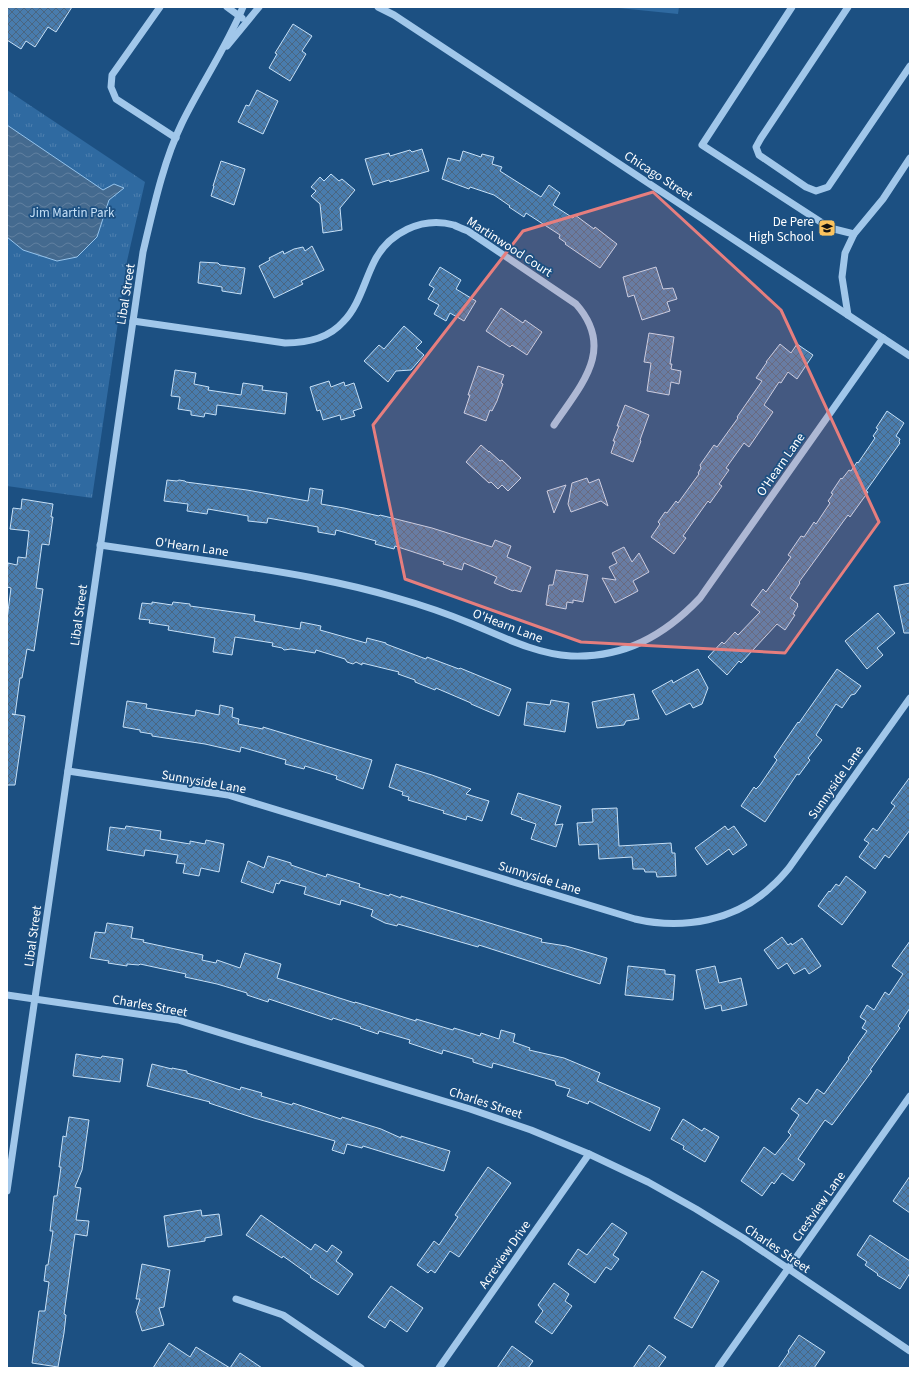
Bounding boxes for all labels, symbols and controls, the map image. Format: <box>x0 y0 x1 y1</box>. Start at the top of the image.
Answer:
street label: Chicago Street <box>621 147 697 205</box>
park label: Jim Martin Park <box>30 204 115 222</box>
street label: Martinwood Court <box>463 212 556 282</box>
place label: De Pere High School <box>749 213 814 246</box>
school or university icon: De Pere High School <box>817 218 837 238</box>
street label: Libal Street <box>112 262 140 326</box>
street label: O'Hearn Lane <box>752 429 809 500</box>
street label: O'Hearn Lane <box>154 533 230 561</box>
street label: Libal Street <box>66 583 92 647</box>
street label: O'Hearn Lane <box>470 604 545 648</box>
street label: Sunnyside Lane <box>804 742 868 823</box>
street label: Sunnyside Lane <box>160 766 248 798</box>
street label: Sunnyside Lane <box>496 857 583 899</box>
street label: Libal Street <box>20 904 46 968</box>
street label: Charles Street <box>111 991 189 1022</box>
street label: Charles Street <box>447 1083 525 1123</box>
street label: Crestview Lane <box>788 1168 850 1245</box>
street label: Acreview Drive <box>475 1217 535 1292</box>
street label: Charles Street <box>741 1220 814 1278</box>

